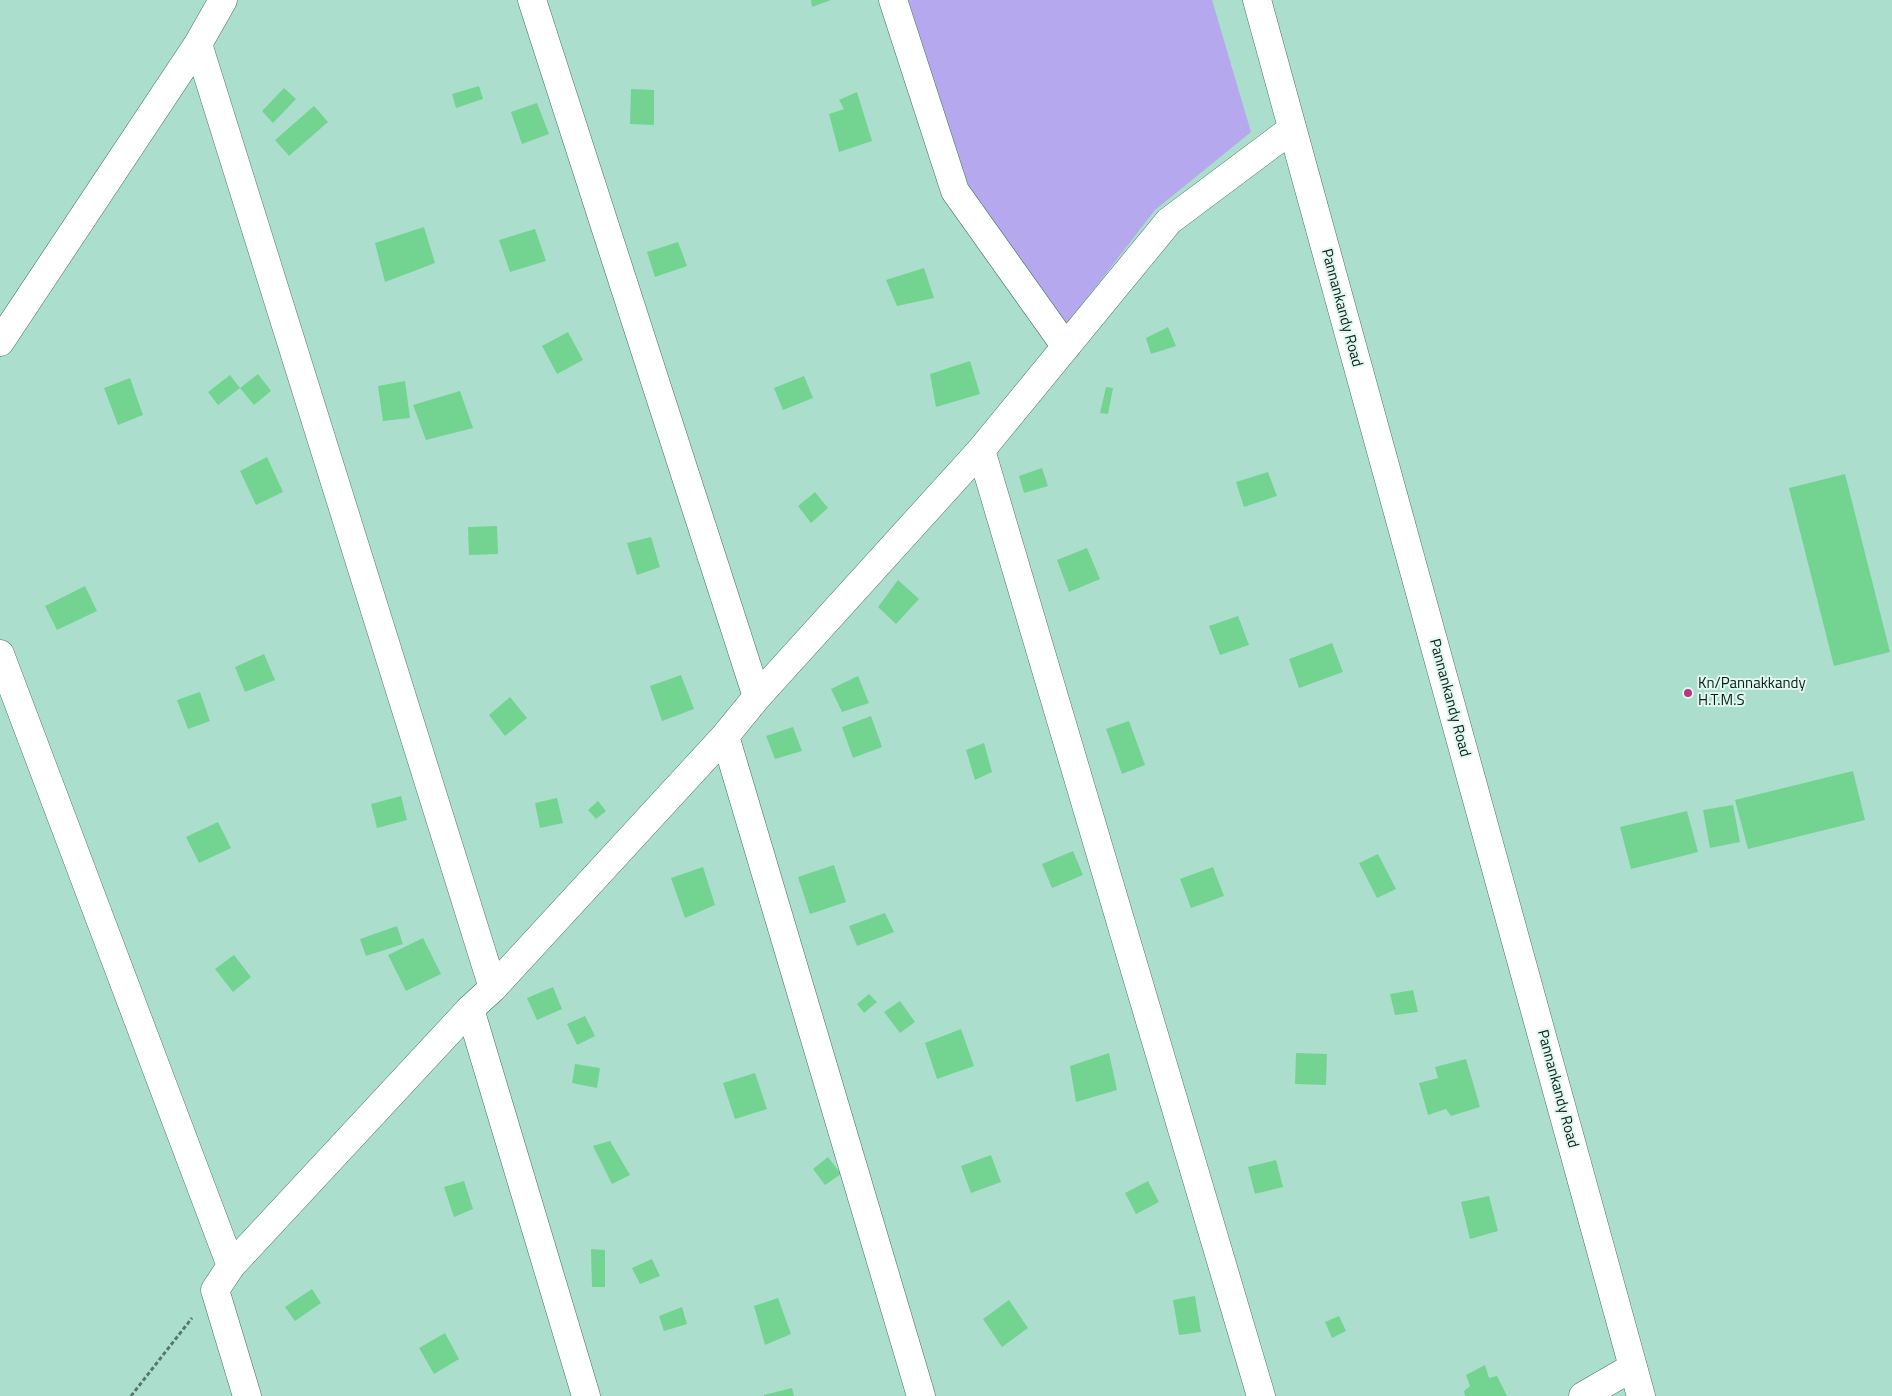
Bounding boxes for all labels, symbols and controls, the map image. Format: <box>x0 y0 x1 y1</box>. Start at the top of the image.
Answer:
street label: Pannankandy Road <box>1317 247 1365 369</box>
street label: Pannankandy Road <box>1425 637 1473 759</box>
place label: Kn/Pannakkandy H.T.M.S <box>1698 675 1806 710</box>
marker: Kn/Pannakkandy H.T.M.S <box>1682 687 1694 699</box>
street label: Pannankandy Road <box>1533 1028 1581 1150</box>

